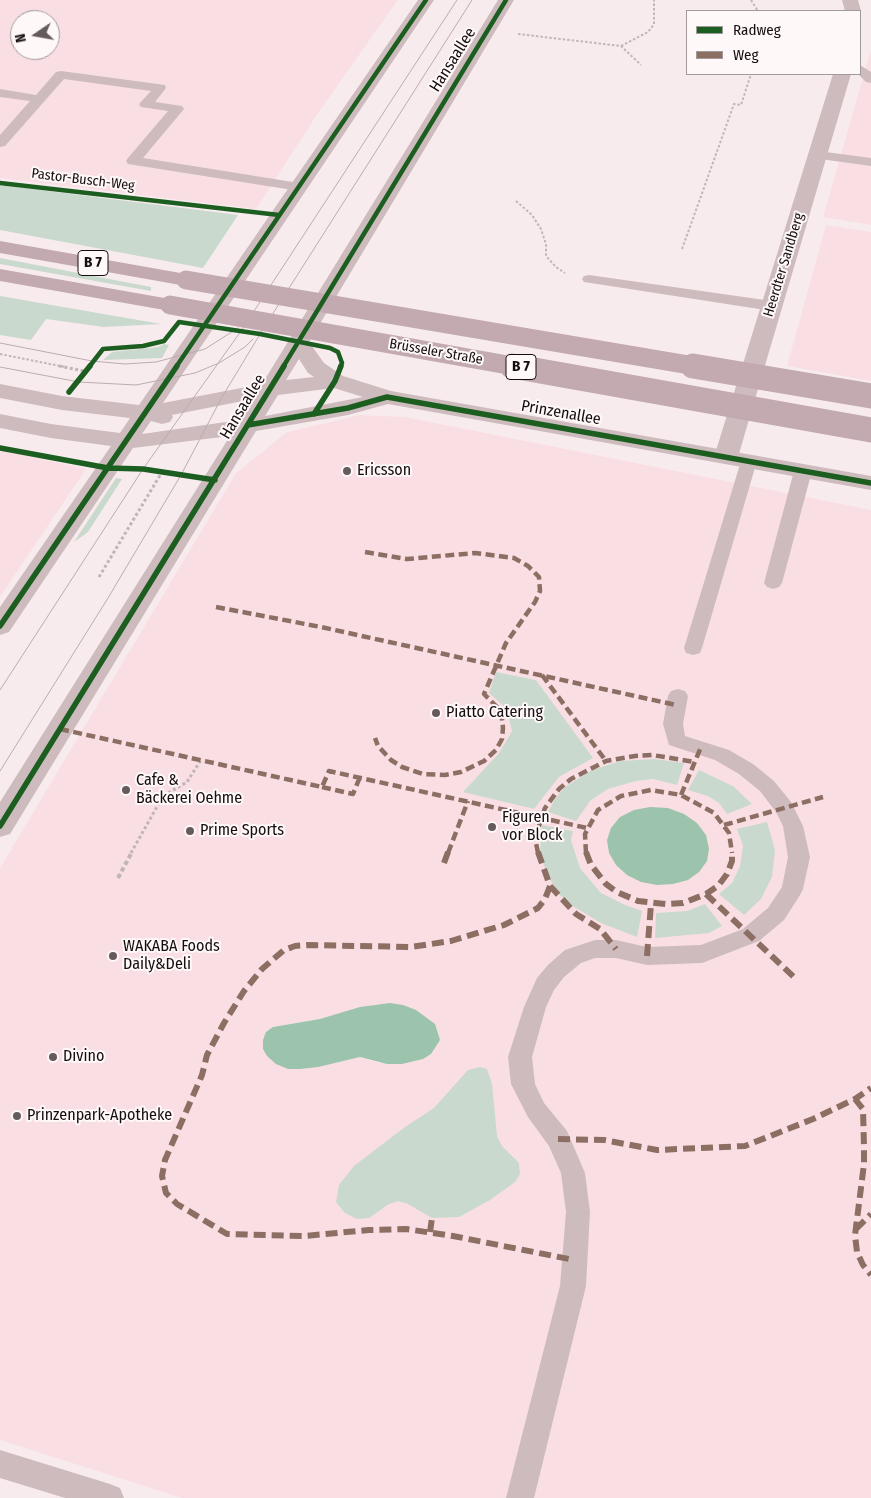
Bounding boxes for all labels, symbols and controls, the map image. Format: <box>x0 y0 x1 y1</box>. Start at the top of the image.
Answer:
north arrow <box>10 10 60 60</box>
legend <box>686 10 861 75</box>
text: Radweg <box>733 21 781 39</box>
street label: Hansaallee <box>426 24 480 96</box>
text: N <box>12 32 30 44</box>
text: Weg <box>733 46 759 64</box>
street label: Pastor-Busch-Weg <box>30 165 136 195</box>
street label: Heerdter Sandberg <box>760 211 808 319</box>
road number: B 7 <box>78 250 108 276</box>
street label: Brüsseler Straße <box>388 336 484 368</box>
road number: B 7 <box>506 354 536 380</box>
street label: Hansaallee <box>216 371 270 443</box>
street label: Prinzenallee <box>520 397 602 429</box>
place label: Ericsson <box>357 461 411 481</box>
marker: Ericsson <box>341 465 353 477</box>
place label: Piatto Catering <box>446 703 543 723</box>
marker: Piatto Catering <box>430 707 442 719</box>
place label: Cafe & Bäckerei Oehme <box>136 771 242 809</box>
marker: Cafe & Bäckerei Oehme <box>120 784 132 796</box>
place label: Figuren vor Block <box>502 808 562 846</box>
place label: Prime Sports <box>200 821 284 841</box>
marker: Figuren vor Block <box>486 821 498 833</box>
marker: Prime Sports <box>184 825 196 837</box>
place label: WAKABA Foods Daily&Deli <box>123 937 220 975</box>
marker: WAKABA Foods Daily&Deli <box>107 950 119 962</box>
place label: Divino <box>63 1047 104 1067</box>
marker: Divino <box>47 1051 59 1063</box>
place label: Prinzenpark-Apotheke <box>27 1106 172 1126</box>
marker: Prinzenpark-Apotheke <box>11 1110 23 1122</box>

